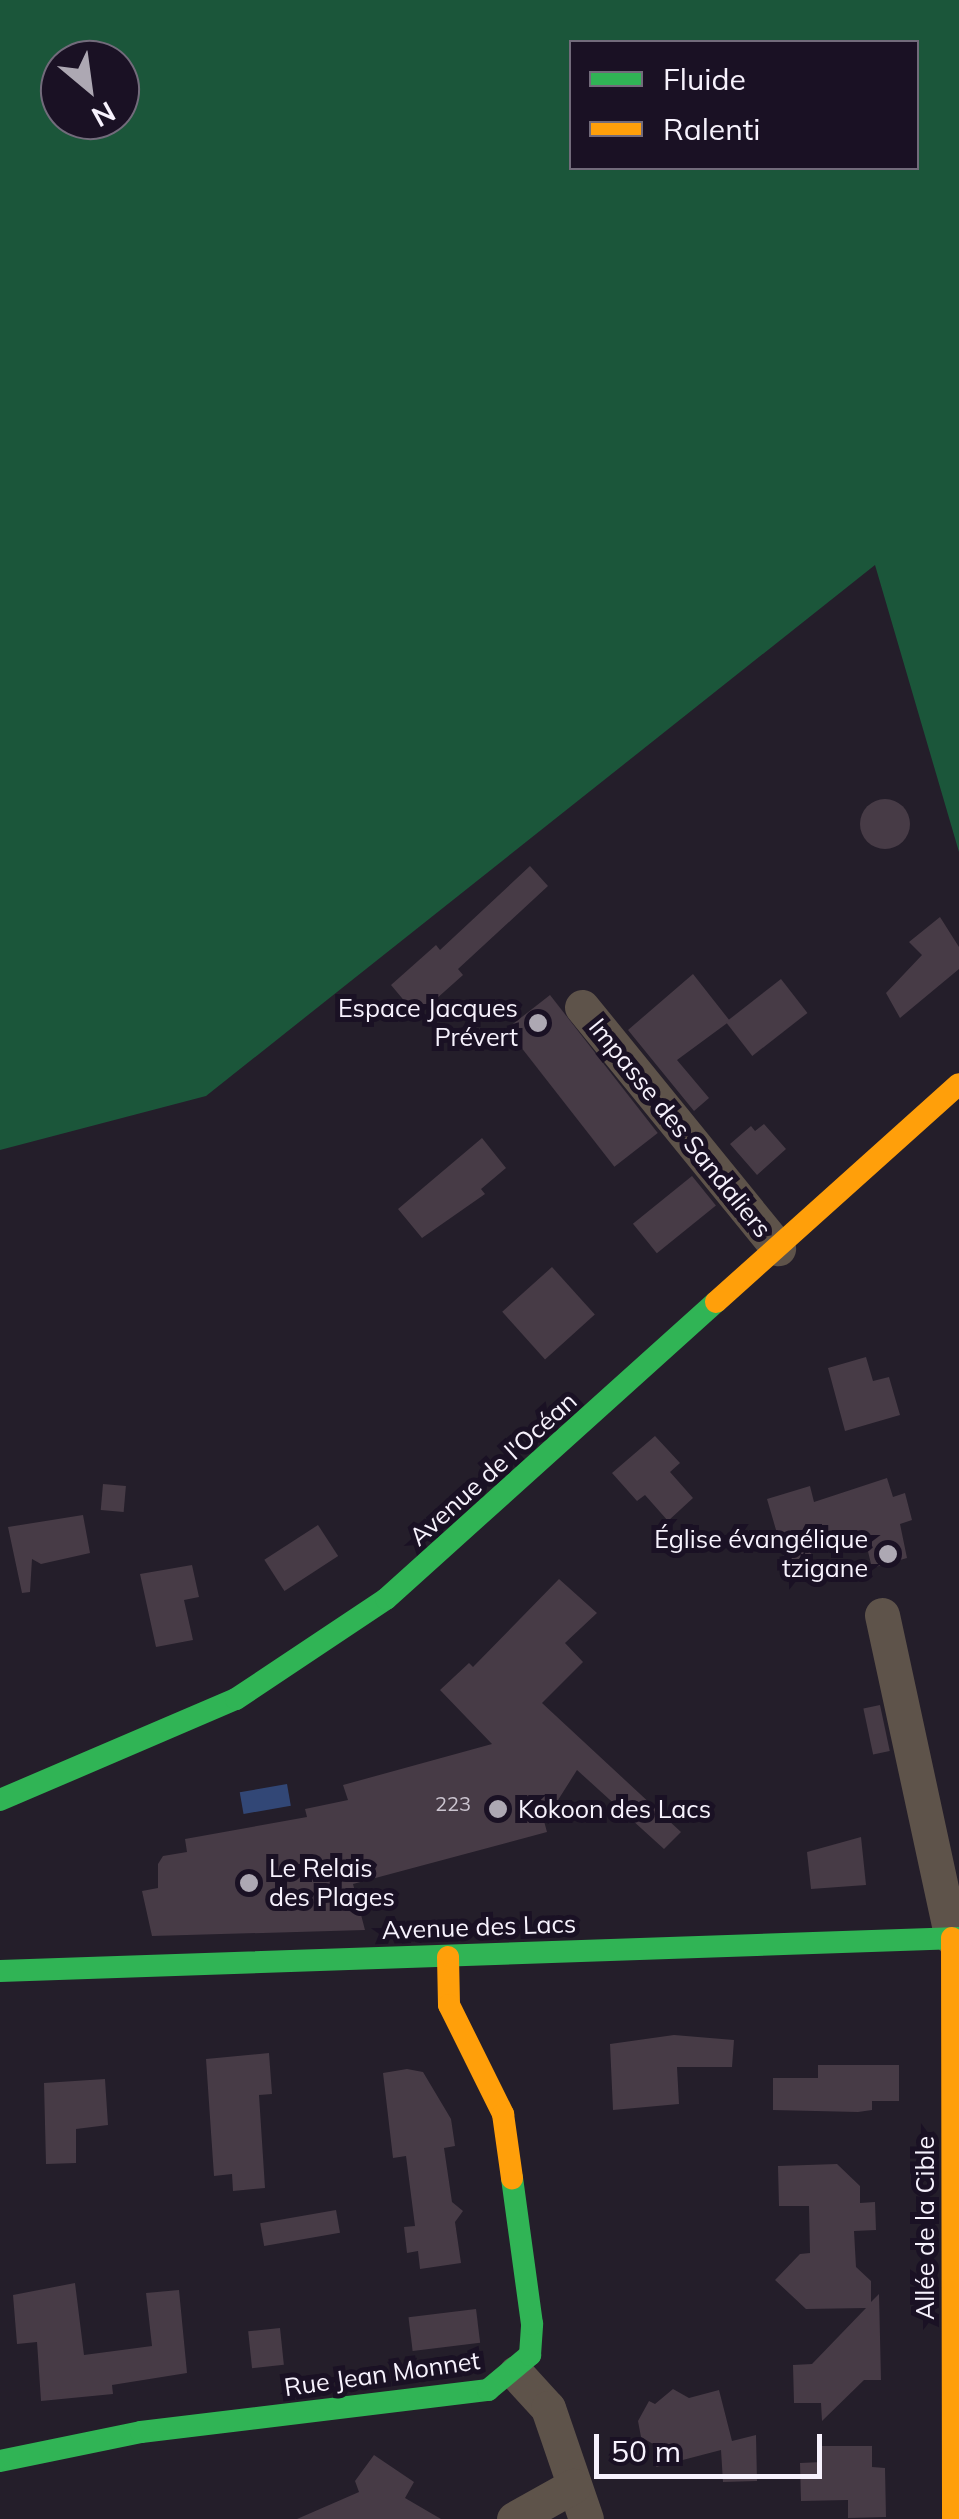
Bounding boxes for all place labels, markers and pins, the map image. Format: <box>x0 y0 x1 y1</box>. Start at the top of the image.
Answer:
place label: Espace Jacques Prévert <box>338 994 518 1053</box>
marker: Espace Jacques Prévert <box>527 1012 549 1034</box>
place label: Église évangélique tzigane <box>654 1525 868 1584</box>
marker: Église évangélique tzigane <box>877 1543 899 1565</box>
place label: Kokoon des Lacs <box>518 1794 711 1824</box>
marker: Kokoon des Lacs <box>487 1798 509 1820</box>
place label: Le Relais des Plages <box>269 1854 395 1913</box>
marker: Le Relais des Plages <box>238 1872 260 1894</box>

